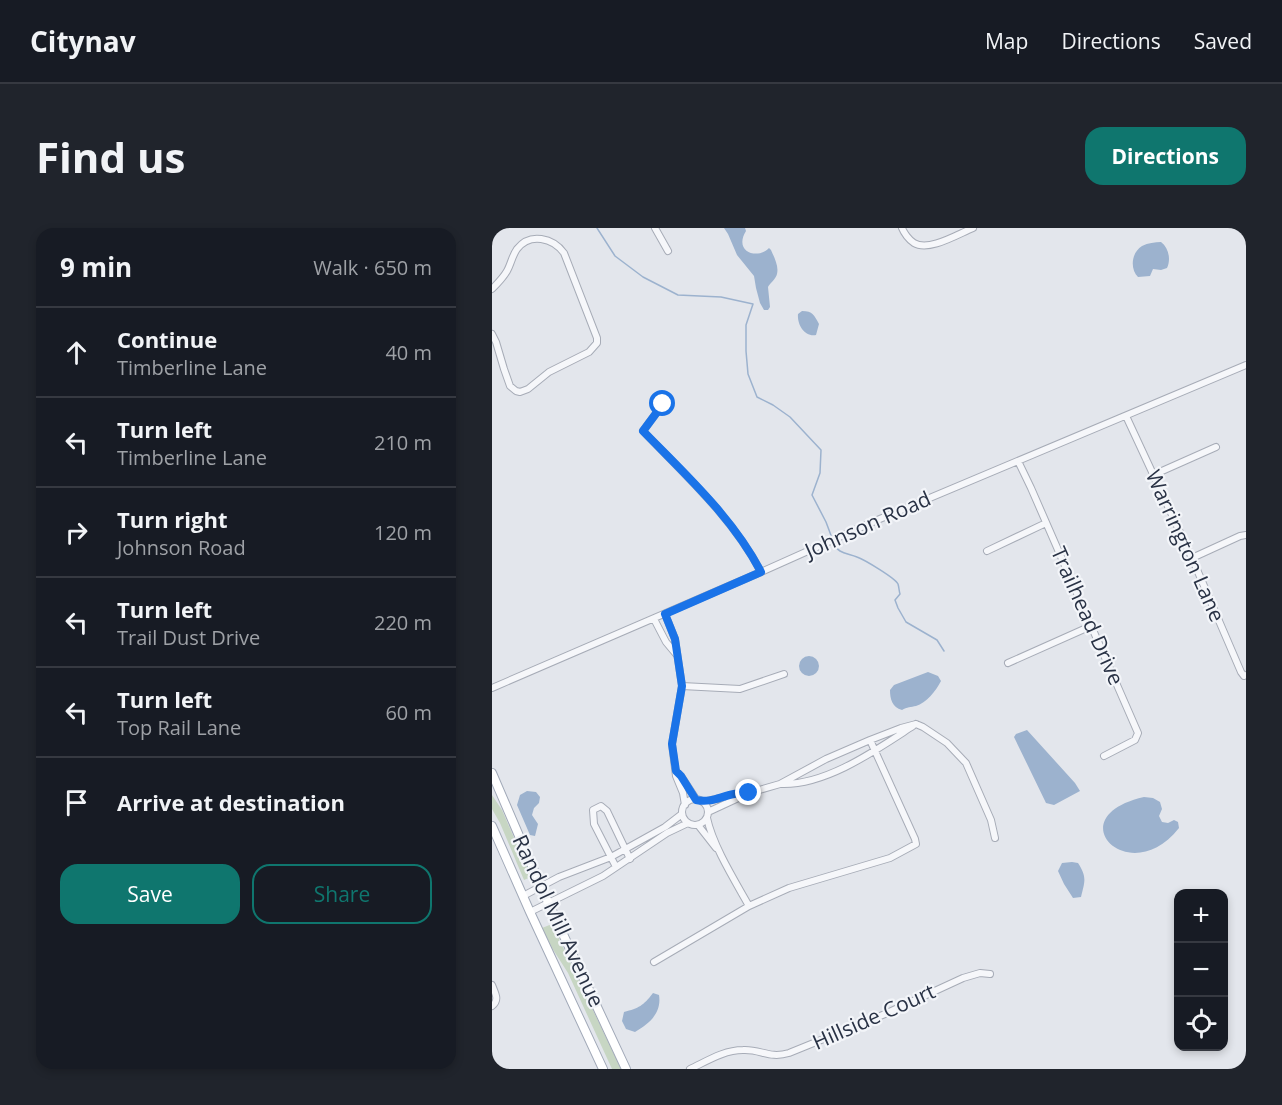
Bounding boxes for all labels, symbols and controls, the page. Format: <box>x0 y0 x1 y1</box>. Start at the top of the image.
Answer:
text: Citynav <box>30 22 136 60</box>
text: Map <box>985 27 1028 55</box>
text: Directions <box>1061 27 1161 55</box>
text: Saved <box>1194 27 1252 55</box>
button: Directions <box>1085 127 1246 185</box>
text: Find us <box>36 128 185 185</box>
text: 9 min <box>60 249 132 285</box>
text: Walk · 650 m <box>313 254 432 281</box>
text: Continue <box>117 324 217 354</box>
icon: ahead <box>60 336 93 369</box>
text: 40 m <box>385 339 432 366</box>
text: Timberline Lane <box>117 354 267 381</box>
route start <box>649 390 675 416</box>
text: Turn left <box>117 414 212 444</box>
icon: left <box>60 426 93 459</box>
text: 210 m <box>374 429 432 456</box>
text: Timberline Lane <box>117 444 267 471</box>
street label: Warrington Lane <box>1140 465 1232 626</box>
street label: Johnson Road <box>798 484 935 565</box>
text: Turn right <box>117 504 228 534</box>
icon: right <box>60 516 93 549</box>
text: 120 m <box>374 519 432 546</box>
text: Johnson Road <box>117 534 246 561</box>
street label: Trailhead Drive <box>1045 542 1131 689</box>
text: Turn left <box>117 594 212 624</box>
icon: left <box>60 606 93 639</box>
text: 220 m <box>374 609 432 636</box>
text: Trail Dust Drive <box>117 624 260 651</box>
text: Turn left <box>117 684 212 714</box>
icon: left <box>60 696 93 729</box>
text: 60 m <box>385 699 432 726</box>
text: Top Rail Lane <box>117 714 241 741</box>
route end <box>735 779 761 805</box>
icon: arrive <box>60 786 93 819</box>
text: Arrive at destination <box>117 787 345 817</box>
street label: Randol Mill Avenue <box>507 830 611 1011</box>
button: Save <box>60 864 240 924</box>
button: Share <box>252 864 432 924</box>
map controls <box>1174 889 1228 1051</box>
button: + <box>1174 889 1228 943</box>
button: − <box>1174 943 1228 997</box>
street label: Hillside Court <box>808 977 939 1056</box>
button: locate <box>1174 997 1228 1051</box>

